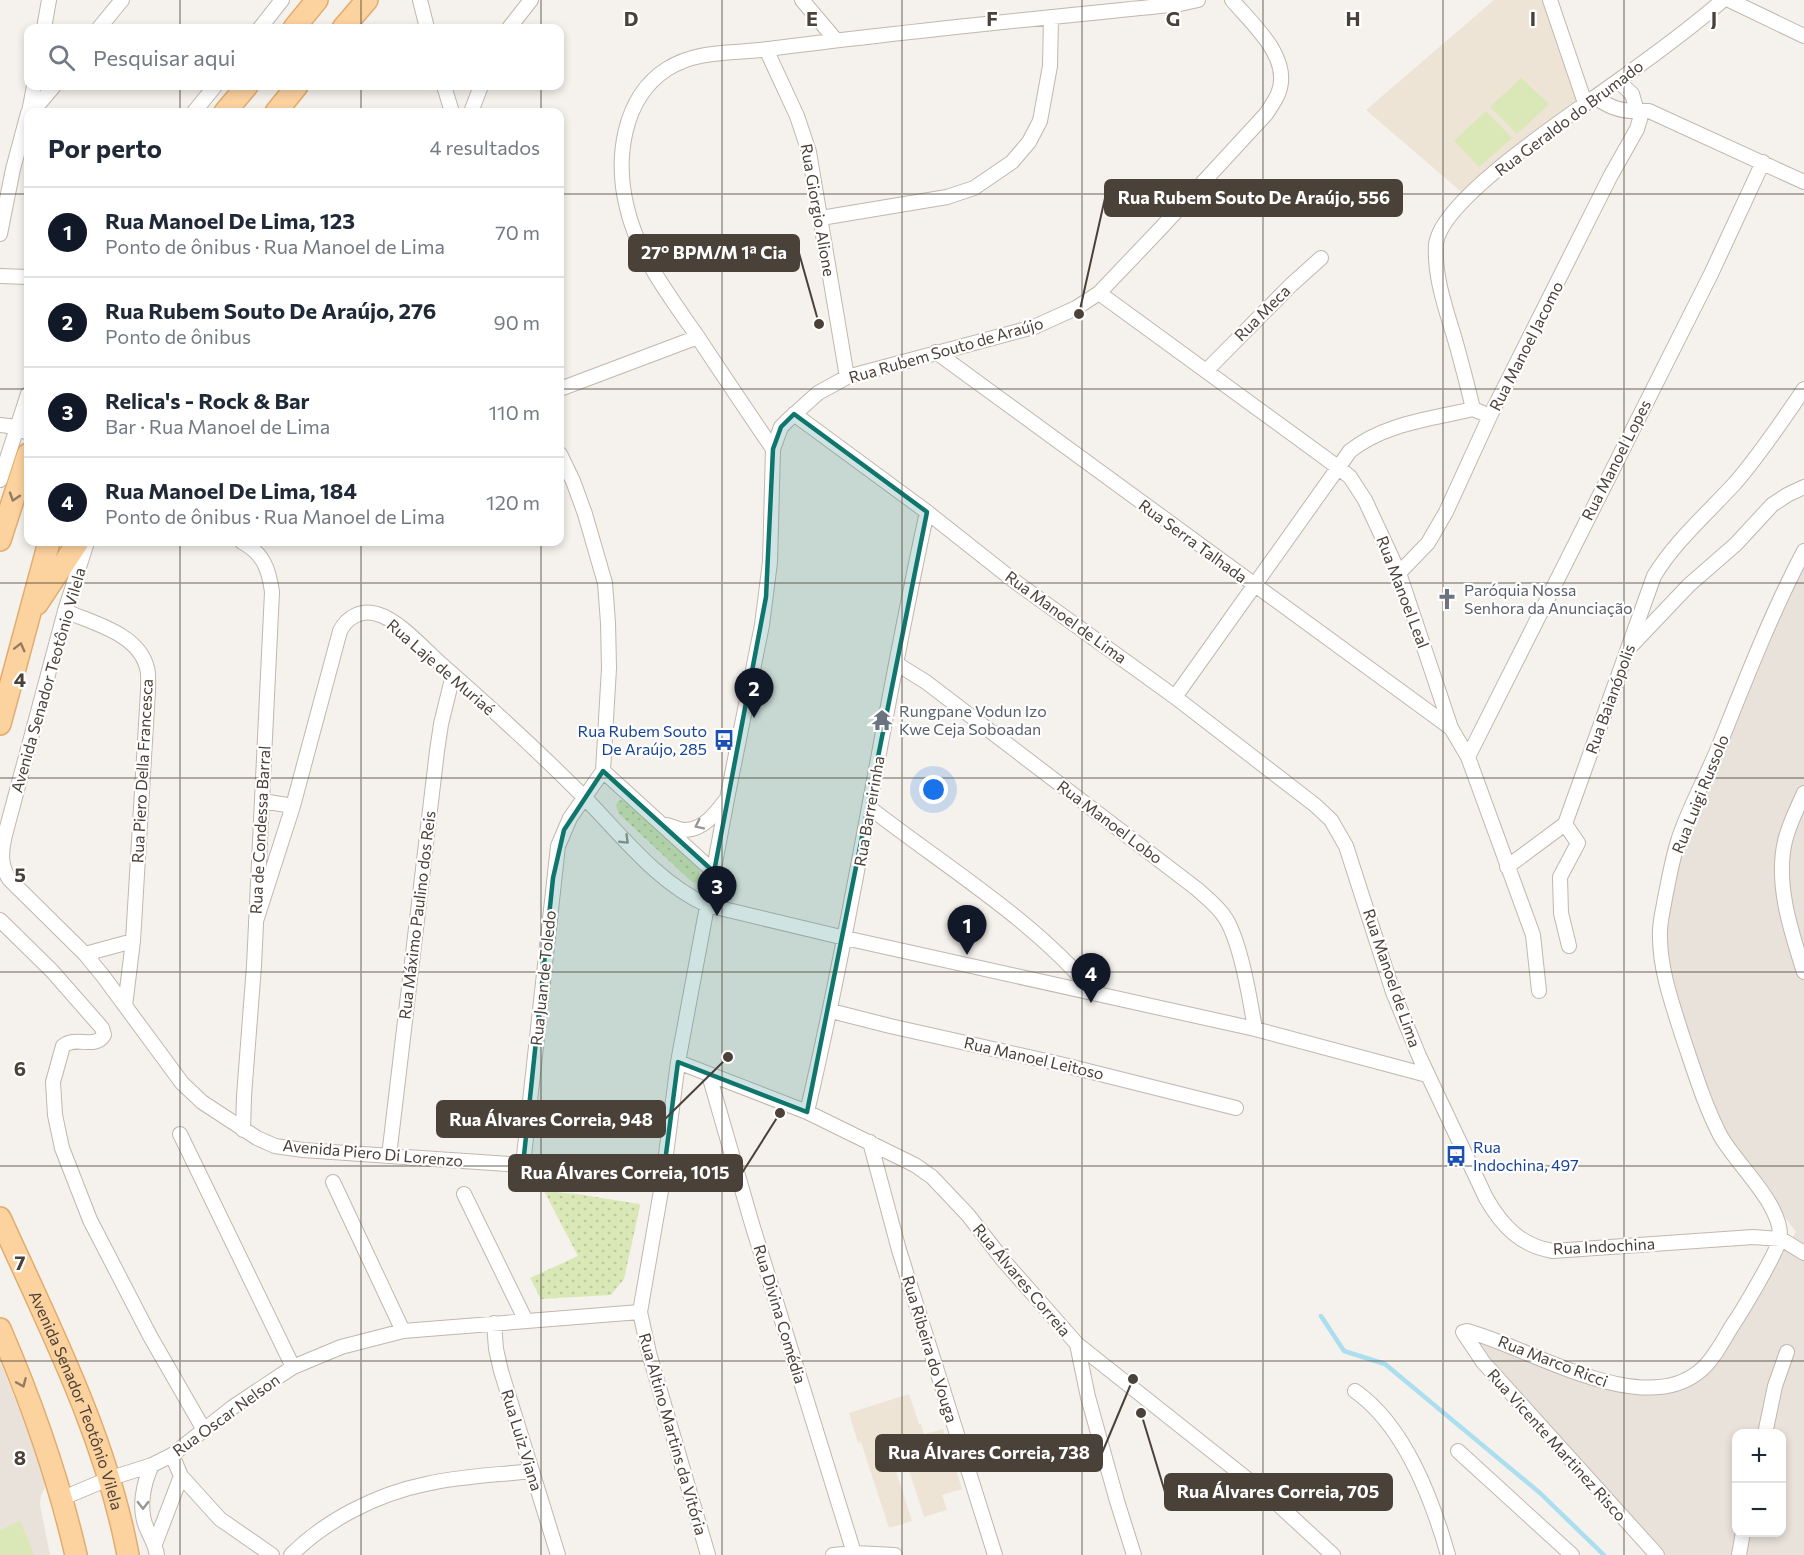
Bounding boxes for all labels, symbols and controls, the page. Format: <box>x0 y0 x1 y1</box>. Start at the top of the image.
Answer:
text: D <box>624 6 638 30</box>
text: E <box>806 6 818 30</box>
text: F <box>986 6 998 30</box>
text: G <box>1166 6 1180 30</box>
text: H <box>1346 6 1361 30</box>
text: I <box>1530 6 1536 30</box>
text: J <box>1711 6 1717 30</box>
search box <box>24 24 564 90</box>
icon: search <box>45 41 78 74</box>
text: Pesquisar aqui <box>93 44 236 71</box>
street label: Rua Geraldo do Brumado <box>1491 56 1646 179</box>
text: Por perto <box>48 132 162 163</box>
text: 4 resultados <box>430 135 540 159</box>
street label: Rua Giorgio Alione <box>797 142 840 278</box>
callout: Rua Rubem Souto De Araújo, 556 <box>1105 180 1402 216</box>
text: Rua Rubem Souto De Araújo, 556 <box>1118 186 1390 208</box>
text: Rua Manoel De Lima, 123 <box>105 207 355 234</box>
text: 1 <box>63 220 72 244</box>
text: 70 m <box>495 220 540 244</box>
text: Ponto de ônibus · Rua Manoel de Lima <box>105 234 445 258</box>
callout: 27º BPM/M 1ª Cia <box>629 235 799 271</box>
text: 27º BPM/M 1ª Cia <box>641 241 787 263</box>
street label: Rua Manoel Jacomo <box>1485 278 1566 414</box>
street label: Rua Meca <box>1230 281 1293 344</box>
text: Rua Rubem Souto De Araújo, 276 <box>105 297 436 324</box>
text: 2 <box>62 310 73 334</box>
text: 90 m <box>494 310 540 334</box>
street label: Rua Rubem Souto de Araújo <box>846 313 1045 386</box>
text: Ponto de ônibus <box>105 324 251 348</box>
text: Relica's - Rock & Bar <box>105 387 310 414</box>
street label: Rua Manoel Lopes <box>1577 396 1654 523</box>
text: 3 <box>62 400 73 424</box>
text: 110 m <box>489 400 540 424</box>
text: Bar · Rua Manoel de Lima <box>105 414 330 438</box>
text: Rua Manoel De Lima, 184 <box>105 477 357 504</box>
text: 4 <box>61 490 74 514</box>
text: 120 m <box>486 490 540 514</box>
one-way arrow <box>9 491 21 502</box>
street label: Rua Serra Talhada <box>1135 495 1251 586</box>
text: Ponto de ônibus · Rua Manoel de Lima <box>105 504 445 528</box>
street label: Rua Manoel Leal <box>1373 533 1434 651</box>
street label: Avenida Senador Teotônio Vilela <box>6 565 89 795</box>
street label: Rua Manoel de Lima <box>1002 566 1131 667</box>
place label: Paróquia Nossa Senhora da Anunciação <box>1464 580 1633 617</box>
church icon: Paróquia Nossa Senhora da Anunciação <box>1435 587 1459 611</box>
street label: Rua Laje de Muriaé <box>384 615 499 719</box>
street label: Rua Baianópolis <box>1581 641 1638 756</box>
one-way arrow <box>12 642 25 652</box>
text: 4 <box>14 667 26 691</box>
pin: 2 <box>734 668 774 718</box>
street label: Rua Piero Della Francesca <box>127 678 156 864</box>
place label: Rungpane Vodun Izo Kwe Ceja Soboadan <box>899 701 1047 738</box>
temple icon: Rungpane Vodun Izo Kwe Ceja Soboadan <box>870 708 894 732</box>
place label: Rua Rubem Souto De Araújo, 285 <box>578 721 707 758</box>
bus stop icon: Rua Rubem Souto De Araújo, 285 <box>712 728 736 752</box>
street label: Rua Luigi Russolo <box>1667 732 1732 856</box>
street label: Rua de Condessa Barral <box>246 745 273 915</box>
street label: Rua Barreirinha <box>849 754 888 868</box>
your location <box>919 775 948 804</box>
street label: Rua Manoel Lobo <box>1054 776 1167 867</box>
street label: Rua Máximo Paulino dos Reis <box>394 810 439 1020</box>
one-way arrow <box>694 817 705 829</box>
one-way arrow <box>618 832 629 843</box>
text: 5 <box>14 862 26 886</box>
pin: 3 <box>698 866 736 916</box>
pin: 1 <box>948 906 986 955</box>
street label: Rua Manoel de Lima <box>1360 906 1425 1050</box>
street label: Rua Juan de Toledo <box>526 909 559 1046</box>
pin: 4 <box>1072 954 1110 1003</box>
street label: Rua Manoel Leitoso <box>962 1032 1106 1083</box>
text: 6 <box>14 1056 26 1080</box>
callout: Rua Álvares Correia, 948 <box>437 1101 665 1137</box>
text: Rua Álvares Correia, 948 <box>449 1108 653 1130</box>
street label: Avenida Piero Di Lorenzo <box>282 1135 464 1170</box>
place label: Rua Indochina, 497 <box>1473 1137 1579 1174</box>
bus stop icon: Rua Indochina, 497 <box>1444 1144 1468 1168</box>
callout: Rua Álvares Correia, 1015 <box>509 1155 742 1191</box>
text: Rua Álvares Correia, 1015 <box>520 1161 730 1183</box>
street label: Rua Álvares Correia <box>970 1219 1075 1340</box>
street label: Rua Indochina <box>1552 1233 1655 1258</box>
street label: Rua Divina Comédia <box>750 1242 811 1386</box>
text: 7 <box>15 1250 26 1274</box>
street label: Rua Ribeira do Vouga <box>899 1273 962 1425</box>
street label: Avenida Senador Teotônio Vilela <box>26 1288 127 1512</box>
street label: Rua Altino Martins da Vitória <box>635 1331 711 1537</box>
street label: Rua Marco Ricci <box>1496 1331 1611 1390</box>
street label: Rua Vicente Martinez Risco <box>1484 1365 1631 1525</box>
street label: Rua Oscar Nelson <box>168 1369 283 1460</box>
one-way arrow <box>15 1377 27 1388</box>
street label: Rua Luiz Viana <box>498 1387 547 1493</box>
map controls <box>1732 1429 1786 1537</box>
button: + <box>1732 1429 1786 1483</box>
callout: Rua Álvares Correia, 738 <box>876 1435 1102 1471</box>
text: Rua Álvares Correia, 738 <box>888 1441 1090 1463</box>
text: 8 <box>14 1445 26 1469</box>
callout: Rua Álvares Correia, 705 <box>1165 1474 1392 1510</box>
text: Rua Álvares Correia, 705 <box>1177 1480 1379 1502</box>
button: − <box>1732 1483 1786 1537</box>
one-way arrow <box>137 1501 149 1510</box>

